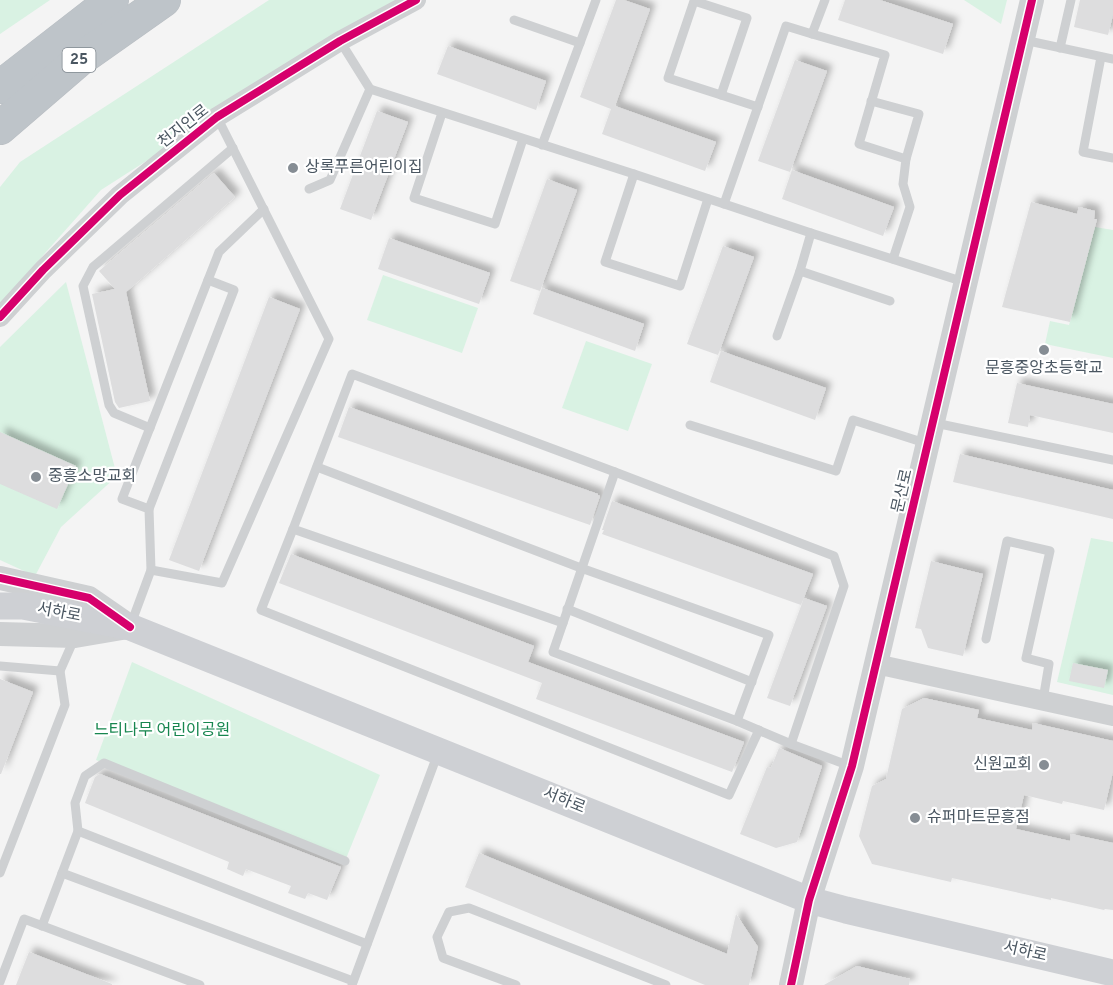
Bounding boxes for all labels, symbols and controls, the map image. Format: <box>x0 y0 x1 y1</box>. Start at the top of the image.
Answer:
road number: 25 <box>62 48 96 72</box>
street label: 천지인로 <box>155 101 214 153</box>
place label: 상록푸른어린이집 <box>305 158 423 178</box>
marker: 상록푸른어린이집 <box>286 161 300 175</box>
marker: 문흥중앙초등학교 <box>1037 343 1051 357</box>
place label: 문흥중앙초등학교 <box>985 359 1103 379</box>
place label: 중흥소망교회 <box>48 467 136 487</box>
street label: 문산로 <box>888 467 918 515</box>
marker: 중흥소망교회 <box>29 470 43 484</box>
street label: 서하로 <box>35 599 83 627</box>
park label: 느티나무 어린이공원 <box>94 721 230 741</box>
place label: 신원교회 <box>973 755 1032 775</box>
marker: 신원교회 <box>1037 758 1051 772</box>
street label: 서하로 <box>540 783 588 819</box>
place label: 슈퍼마트문흥점 <box>927 808 1030 828</box>
marker: 슈퍼마트문흥점 <box>908 811 922 825</box>
street label: 서하로 <box>1001 937 1049 967</box>

